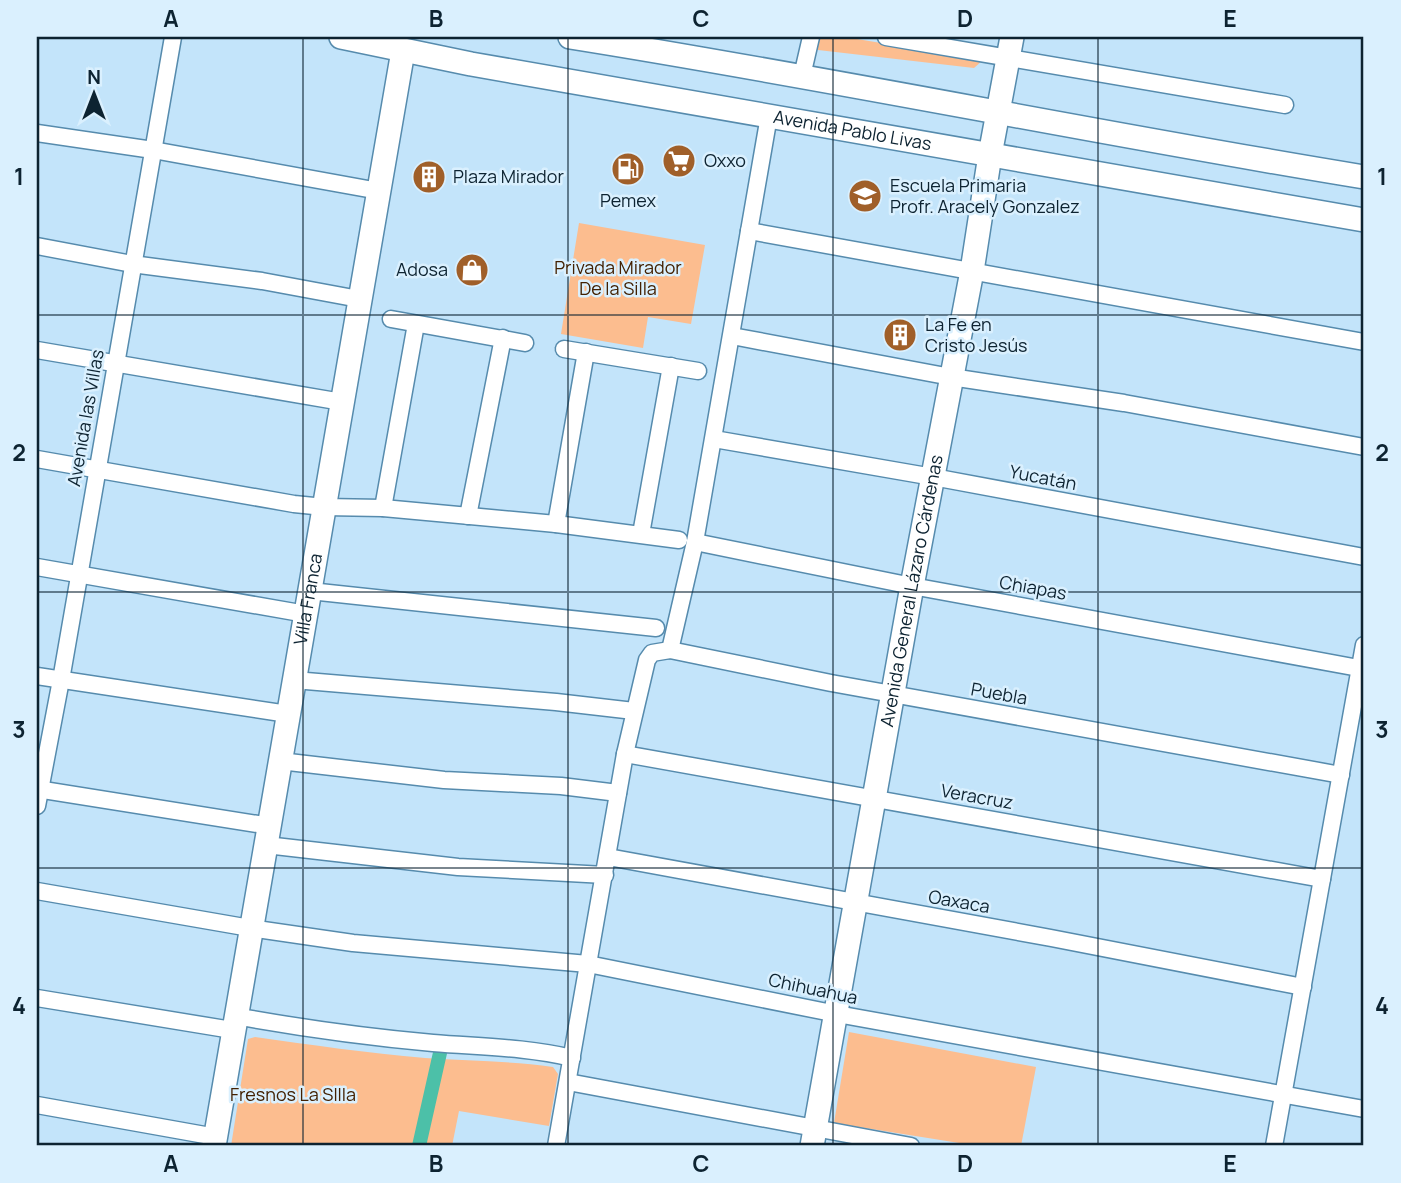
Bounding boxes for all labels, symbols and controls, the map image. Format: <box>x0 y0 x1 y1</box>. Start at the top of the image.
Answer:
text: A <box>163 2 179 34</box>
text: B <box>429 2 443 34</box>
text: C <box>693 2 710 34</box>
text: D <box>957 2 973 34</box>
text: E <box>1223 2 1237 34</box>
north arrow <box>60 60 130 130</box>
text: N <box>87 64 101 90</box>
street label: Avenida Pablo Livas <box>772 104 933 155</box>
supermarket icon: Oxxo <box>660 142 698 180</box>
place label: Oxxo <box>704 148 746 172</box>
fuel station icon: Pemex <box>609 150 647 188</box>
building icon: Plaza Mirador <box>410 158 448 196</box>
text: 1 <box>14 160 24 192</box>
text: 1 <box>1377 160 1387 192</box>
place label: Plaza Mirador <box>453 164 564 188</box>
place label: Escuela Primaria Profr. Aracely Gonzalez <box>890 173 1080 218</box>
school or university icon: Escuela Primaria Profr. Aracely Gonzalez <box>846 177 884 215</box>
place label: Pemex <box>600 188 656 212</box>
shop icon: Adosa <box>453 251 491 289</box>
park label: Privada Mirador De la Silla <box>554 255 682 300</box>
place label: Adosa <box>396 257 448 281</box>
place label: La Fe en Cristo Jesús <box>925 312 1028 357</box>
building icon: La Fe en Cristo Jesús <box>881 316 919 354</box>
street label: Avenida las Villas <box>61 347 109 488</box>
text: 2 <box>12 436 26 468</box>
text: 2 <box>1375 436 1389 468</box>
street label: Avenida General Lázaro Cárdenas <box>874 453 948 729</box>
street label: Yucatán <box>1008 459 1079 495</box>
street label: Villa Franca <box>288 551 327 647</box>
street label: Chiapas <box>998 569 1069 605</box>
street label: Puebla <box>969 676 1029 710</box>
text: 3 <box>12 713 26 745</box>
text: 3 <box>1375 713 1389 745</box>
street label: Veracruz <box>939 778 1015 814</box>
street label: Oaxaca <box>927 884 992 918</box>
street label: Chihuahua <box>766 967 860 1009</box>
text: 4 <box>12 989 26 1021</box>
text: 4 <box>1375 989 1389 1021</box>
park label: Fresnos La SIlla <box>230 1082 356 1106</box>
text: A <box>163 1147 179 1179</box>
text: B <box>429 1147 443 1179</box>
text: C <box>693 1147 710 1179</box>
text: D <box>957 1147 973 1179</box>
text: E <box>1223 1147 1237 1179</box>

